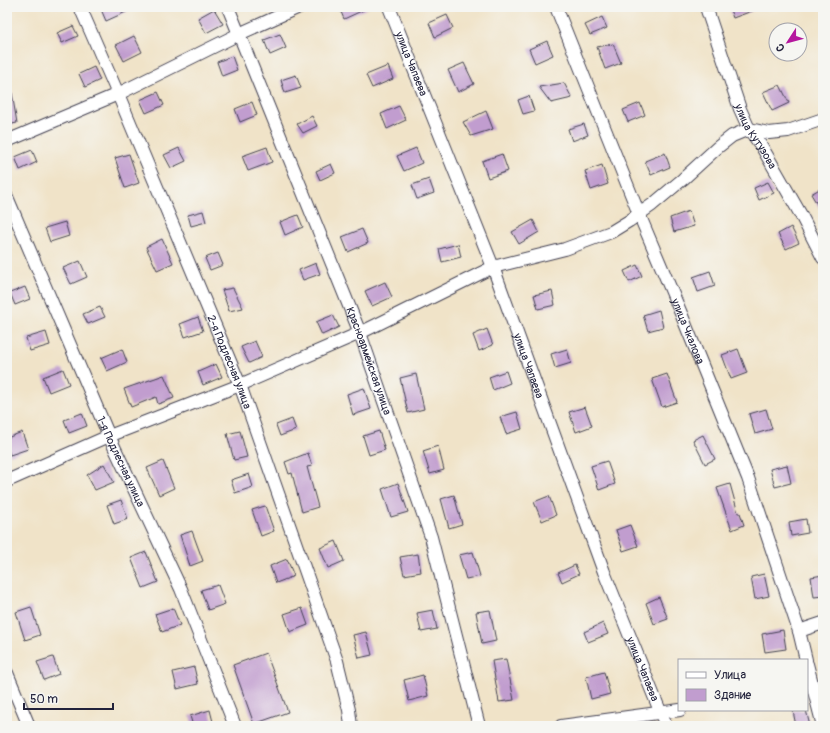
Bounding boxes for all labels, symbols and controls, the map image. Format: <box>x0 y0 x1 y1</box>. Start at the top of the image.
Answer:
north arrow <box>768 22 808 62</box>
street label: улица Чапаева <box>393 29 430 98</box>
text: С <box>773 41 788 54</box>
street label: улица Кутузова <box>732 101 779 171</box>
street label: улица Чкалова <box>669 295 707 366</box>
street label: Красноармейская улица <box>344 305 394 416</box>
street label: 2-я Подлесная улица <box>205 313 254 410</box>
street label: улица Чапаева <box>511 330 547 400</box>
street label: 1-я Подлесная улица <box>95 414 148 509</box>
street label: улица Чапаева <box>624 634 662 703</box>
legend <box>678 659 808 711</box>
text: Улица <box>714 668 746 683</box>
scale bar <box>24 685 113 711</box>
text: Здание <box>714 688 751 703</box>
text: 50 m <box>30 692 58 707</box>

